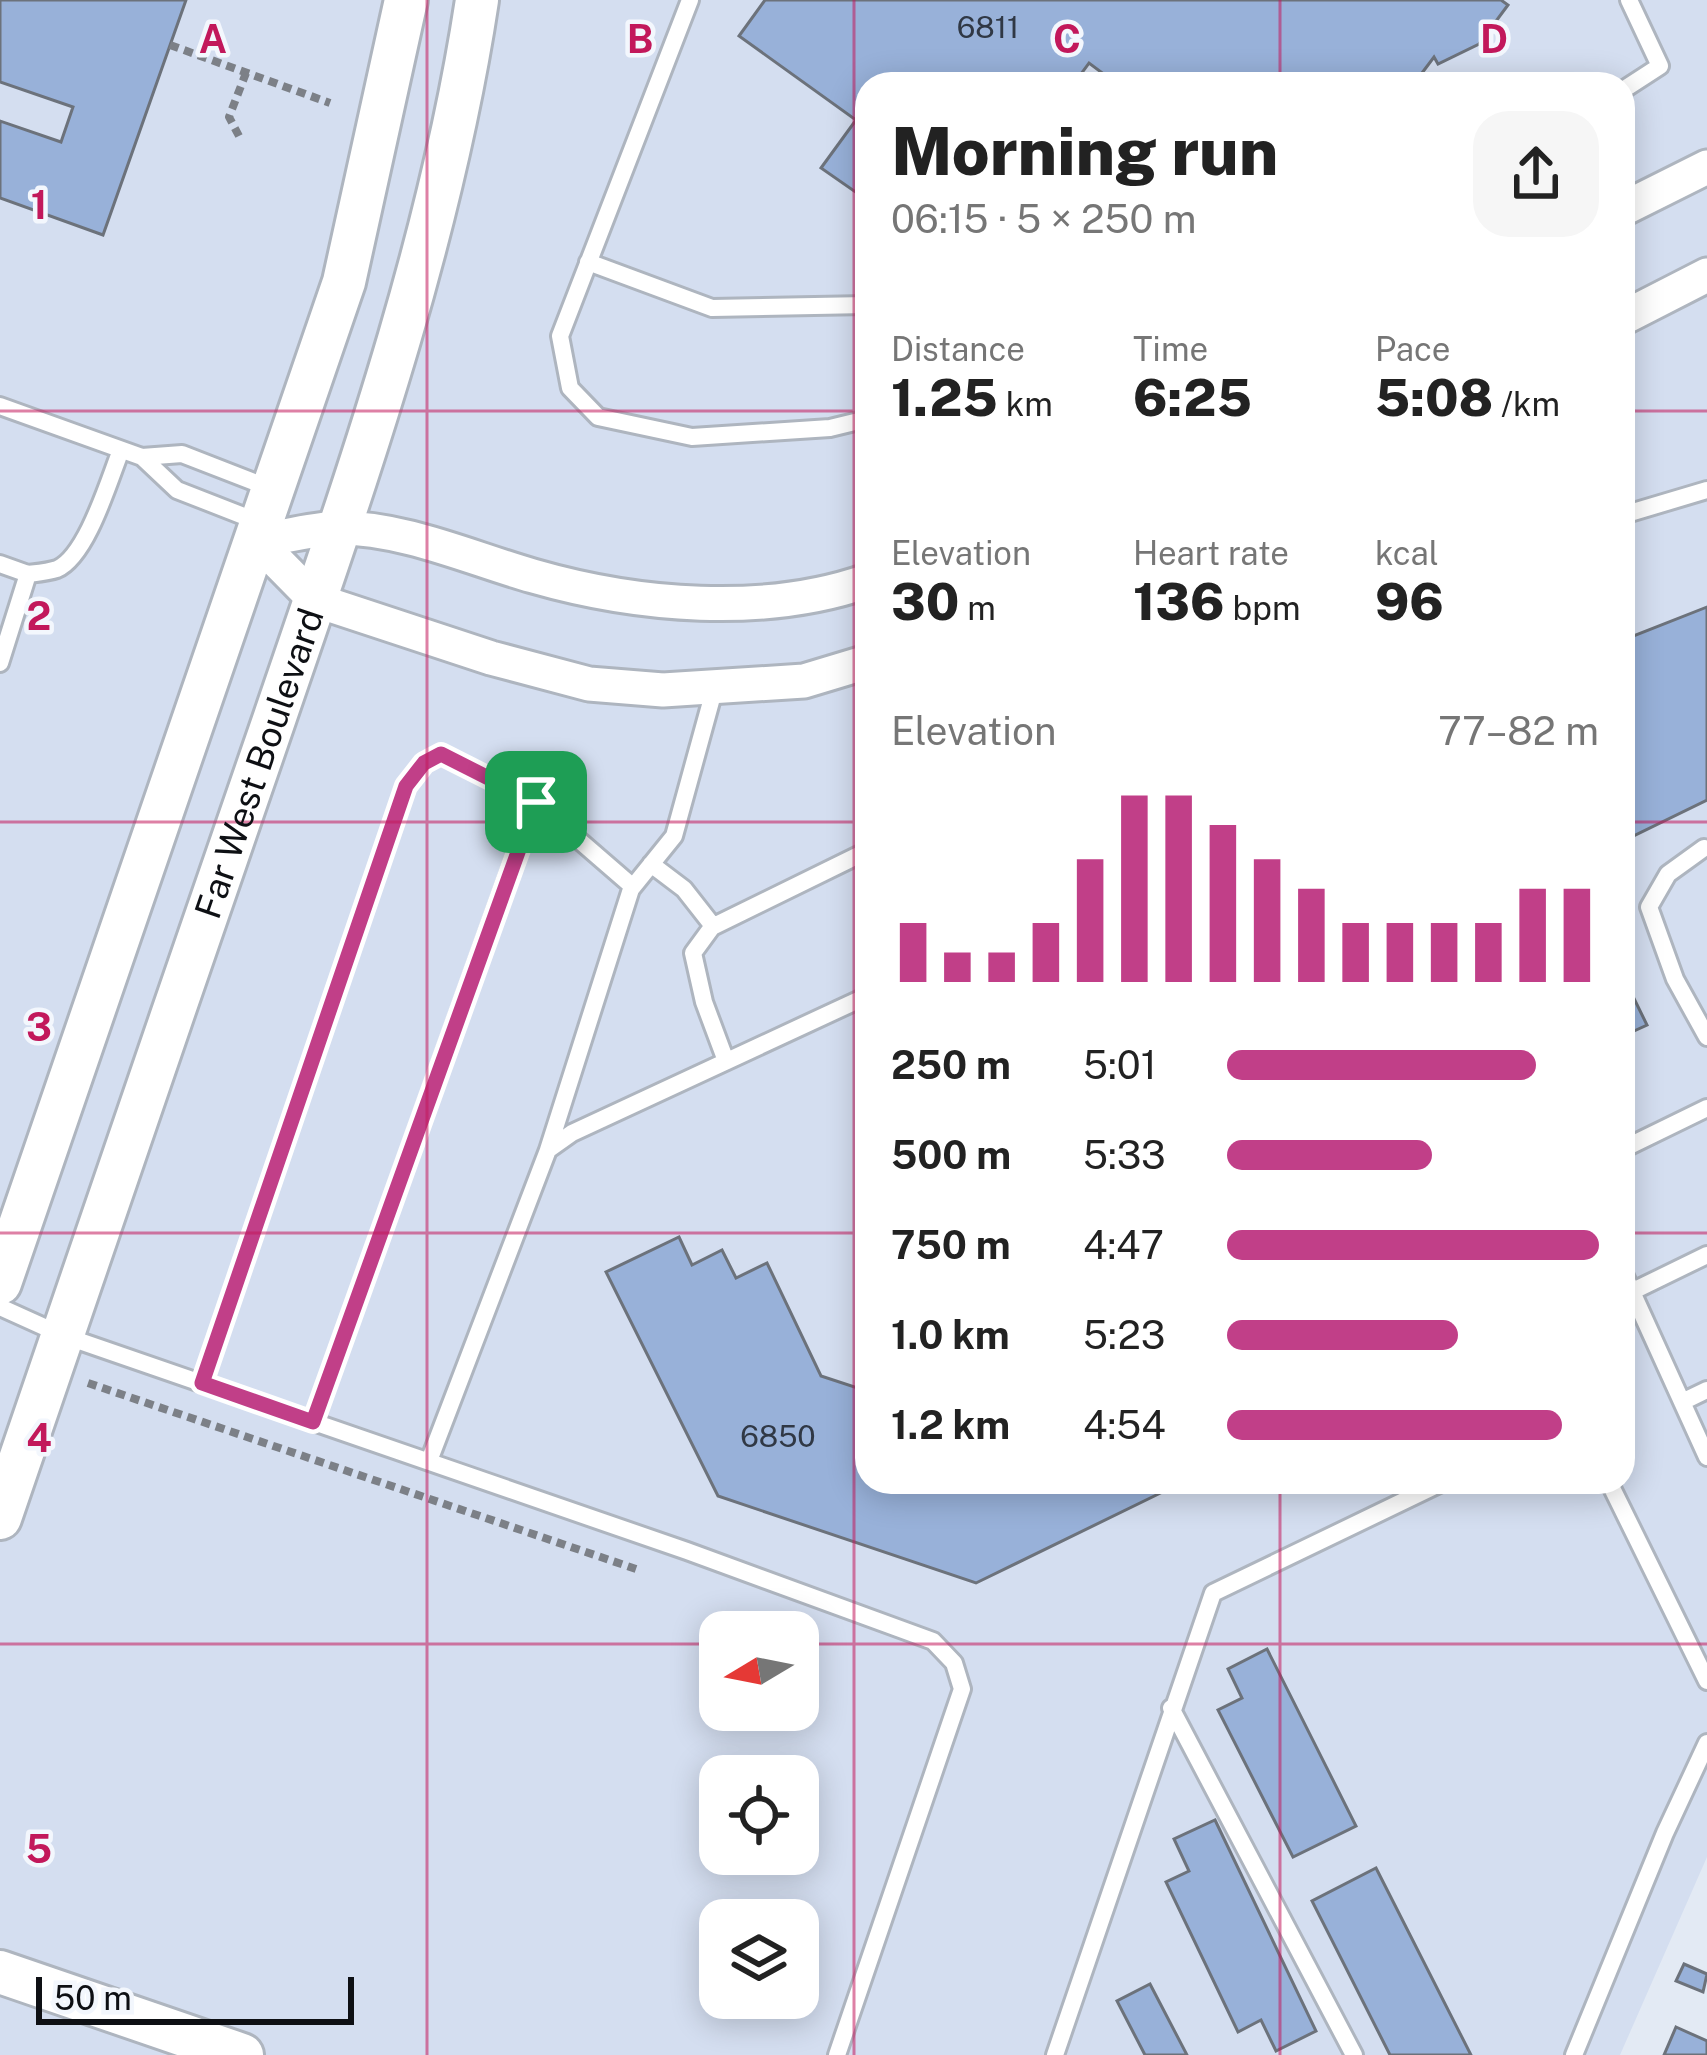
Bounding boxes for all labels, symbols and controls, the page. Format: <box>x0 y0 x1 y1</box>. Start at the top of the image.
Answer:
house number: 6811 <box>957 9 1019 45</box>
text: A <box>199 16 227 62</box>
text: B <box>627 16 653 62</box>
text: C <box>1053 16 1081 62</box>
text: D <box>1480 16 1508 62</box>
button: share <box>1473 111 1599 237</box>
text: Morning run <box>891 112 1278 190</box>
text: 1 <box>31 182 47 228</box>
text: 06:15 · 5 × 250 m <box>891 196 1196 242</box>
text: Distance <box>891 330 1025 368</box>
text: Time <box>1133 330 1208 368</box>
text: Pace <box>1375 330 1450 368</box>
text: 1.25 <box>891 368 998 427</box>
text: 6:25 <box>1133 368 1252 427</box>
text: 5:08 <box>1375 368 1493 427</box>
text: km <box>998 385 1053 423</box>
text: /km <box>1493 385 1560 423</box>
text: Elevation <box>891 534 1031 572</box>
text: Heart rate <box>1133 534 1289 572</box>
text: kcal <box>1375 534 1439 572</box>
text: 30 <box>891 572 959 631</box>
text: 136 <box>1133 572 1225 631</box>
text: 96 <box>1375 572 1444 631</box>
text: m <box>959 589 996 627</box>
text: bpm <box>1225 589 1300 627</box>
text: 2 <box>27 593 51 639</box>
street label: Far West Boulevard <box>186 603 332 924</box>
text: Elevation <box>891 708 1057 754</box>
text: 77–82 m <box>1438 708 1599 754</box>
pin <box>485 751 587 853</box>
icon: arrive <box>503 769 569 835</box>
text: 3 <box>26 1004 52 1050</box>
text: 250 m <box>891 1042 1011 1088</box>
text: 5:01 <box>1083 1042 1157 1088</box>
text: 500 m <box>891 1132 1011 1178</box>
text: 5:33 <box>1083 1132 1166 1178</box>
text: 750 m <box>891 1222 1011 1268</box>
text: 4:47 <box>1083 1222 1164 1268</box>
text: 1.0 km <box>891 1312 1010 1358</box>
text: 5:23 <box>1083 1312 1165 1358</box>
text: 1.2 km <box>891 1402 1010 1448</box>
text: 4:54 <box>1083 1402 1166 1448</box>
text: 4 <box>26 1415 52 1461</box>
house number: 6850 <box>740 1418 816 1454</box>
north arrow <box>699 1611 819 1731</box>
map controls <box>699 1611 819 2019</box>
button: locate <box>699 1755 819 1875</box>
text: 5 <box>26 1826 52 1872</box>
button: layers <box>699 1899 819 2019</box>
scale bar <box>36 1971 354 2024</box>
text: 50 m <box>54 1979 132 2017</box>

